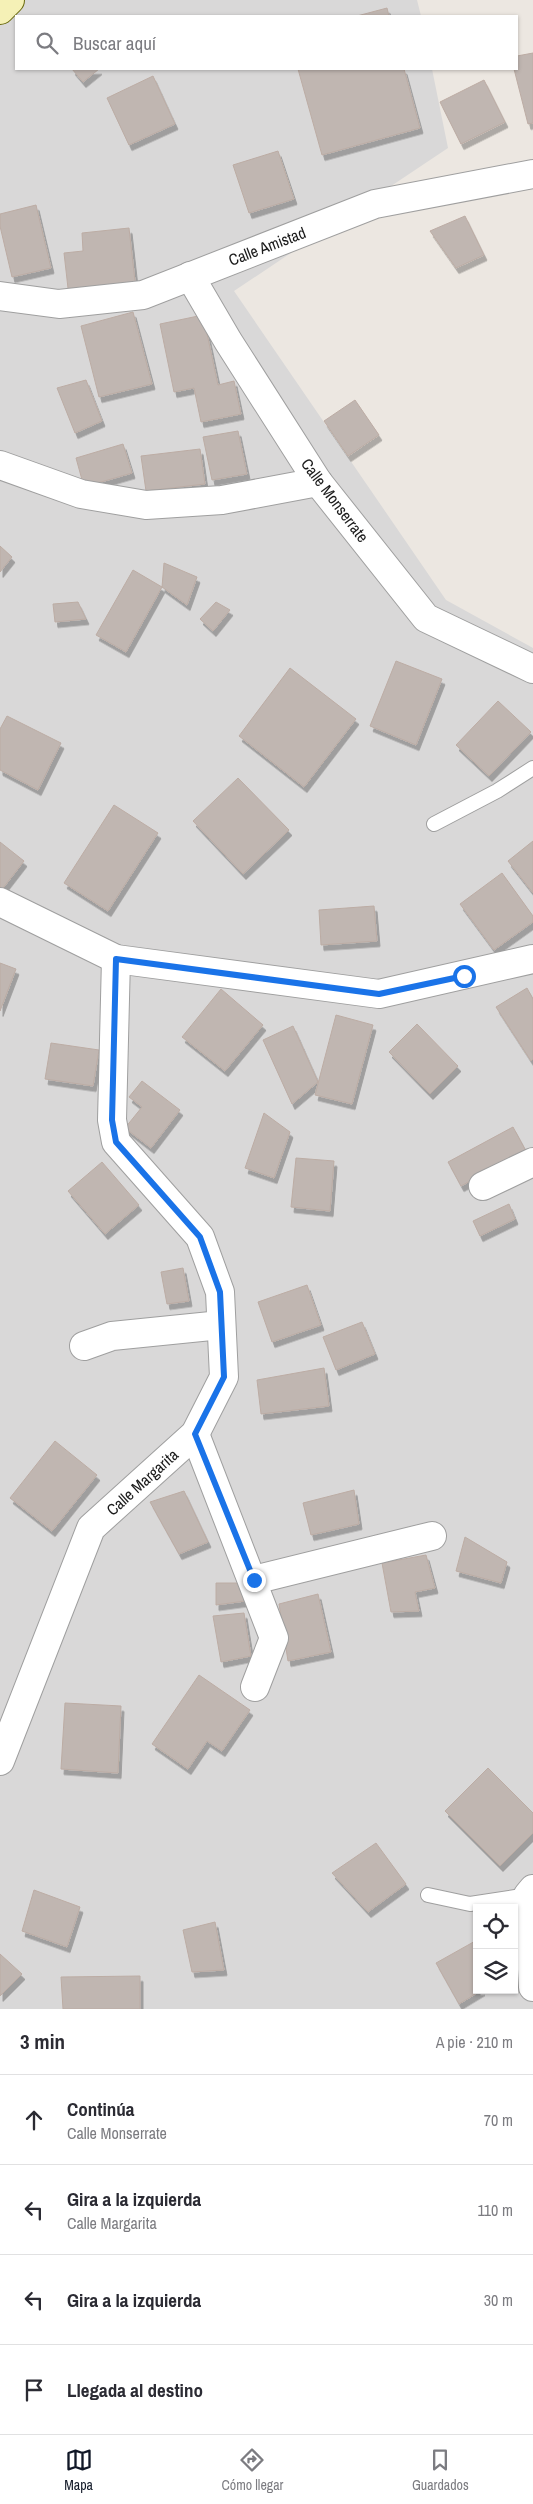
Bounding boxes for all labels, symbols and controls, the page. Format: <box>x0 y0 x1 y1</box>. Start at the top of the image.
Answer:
search box <box>15 15 518 70</box>
icon: search <box>33 29 61 57</box>
text: Buscar aquí <box>73 30 156 56</box>
street label: Calle Amistad <box>225 221 309 271</box>
street label: Calle Monserrate <box>296 453 374 547</box>
route start <box>453 965 476 988</box>
street label: Calle Margarita <box>101 1443 183 1520</box>
route end <box>243 1569 266 1592</box>
map controls <box>473 1904 518 1994</box>
button: locate <box>473 1904 518 1949</box>
button: layers <box>473 1949 518 1994</box>
text: 3 min <box>20 2027 65 2056</box>
text: A pie · 210 m <box>436 2031 513 2053</box>
text: Continúa <box>67 2096 135 2122</box>
icon: ahead <box>20 2106 48 2134</box>
text: 70 m <box>484 2109 513 2131</box>
text: Calle Monserrate <box>67 2122 167 2144</box>
text: Gira a la izquierda <box>67 2186 201 2212</box>
icon: left <box>20 2196 48 2224</box>
text: 110 m <box>477 2199 513 2221</box>
text: Calle Margarita <box>67 2212 157 2234</box>
icon: left <box>20 2286 48 2314</box>
text: Gira a la izquierda <box>67 2287 201 2313</box>
text: 30 m <box>484 2289 513 2311</box>
icon: arrive <box>20 2376 48 2404</box>
text: Llegada al destino <box>67 2377 203 2403</box>
tab: Mapa <box>64 2446 93 2494</box>
tab: Cómo llegar <box>221 2446 283 2494</box>
tab: Guardados <box>412 2446 469 2494</box>

